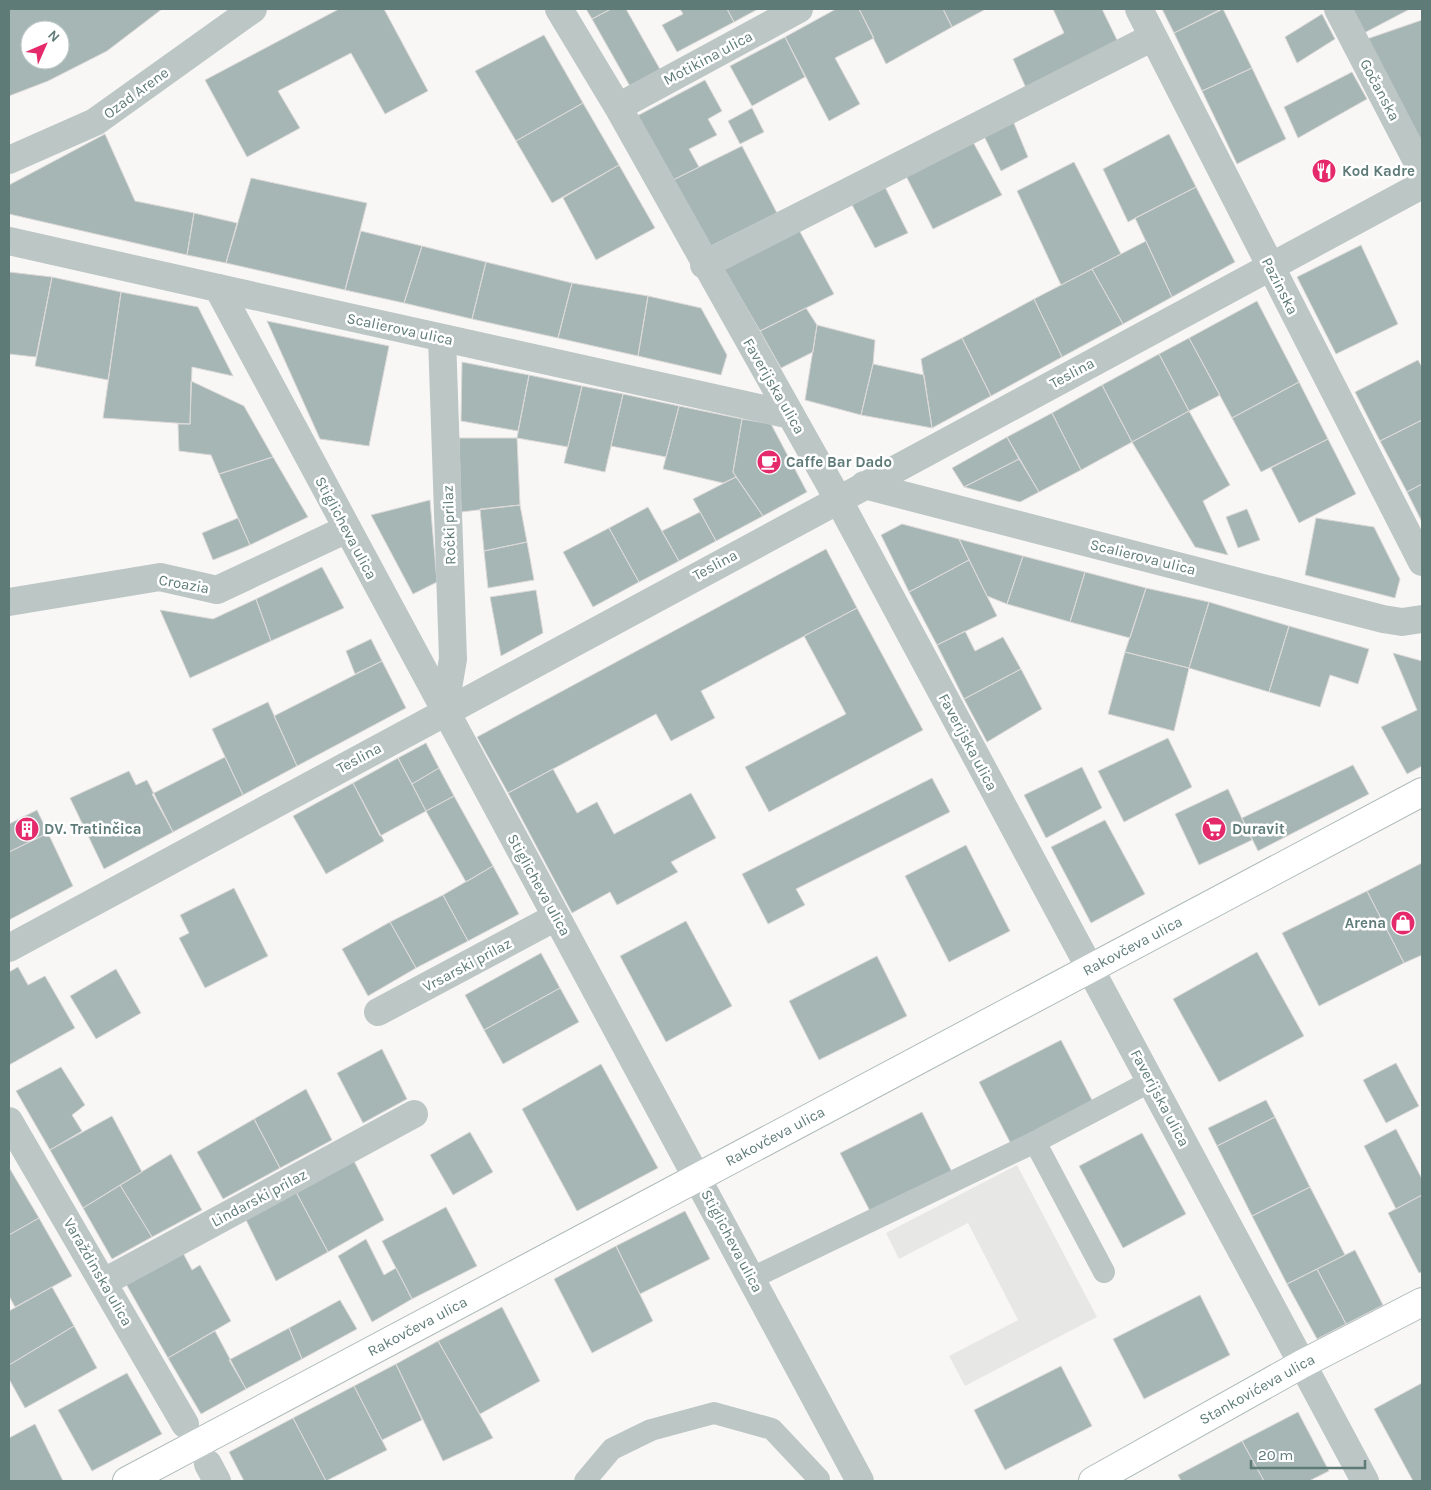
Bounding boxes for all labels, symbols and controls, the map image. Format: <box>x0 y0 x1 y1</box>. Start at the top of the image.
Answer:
north arrow <box>20 20 70 70</box>
text: N <box>44 27 63 46</box>
street label: Motikina ulica <box>660 27 756 89</box>
street label: Gočanska <box>1356 56 1404 124</box>
street label: Ozad Arene <box>100 63 172 123</box>
restaurant icon: Kod Kadre <box>1311 158 1337 184</box>
place label: Kod Kadre <box>1342 162 1415 180</box>
street label: Pazinska <box>1258 254 1302 318</box>
street label: Scalierova ulica <box>345 309 455 349</box>
street label: Faverijska ulica <box>739 335 809 437</box>
street label: Teslina <box>1047 354 1097 392</box>
cafe icon: Caffe Bar Dado <box>756 449 782 475</box>
place label: Caffe Bar Dado <box>786 453 892 471</box>
street label: Stiglicheva ulica <box>311 473 381 583</box>
street label: Ročki prilaz <box>439 485 459 565</box>
street label: Scalierova ulica <box>1088 535 1198 579</box>
street label: Teslina <box>690 546 740 584</box>
street label: Croazia <box>157 571 211 597</box>
street label: Faverijska ulica <box>935 690 1001 794</box>
street label: Teslina <box>334 739 384 777</box>
building icon: DV. Tratinčica <box>14 816 40 842</box>
supermarket icon: Duravit <box>1201 816 1227 842</box>
place label: DV. Tratinčica <box>44 820 141 838</box>
place label: Duravit <box>1232 820 1285 838</box>
street label: Stiglicheva ulica <box>504 831 574 939</box>
shop icon: Arena <box>1390 910 1416 936</box>
street label: Rakovčeva ulica <box>1080 912 1185 980</box>
place label: Arena <box>1345 914 1386 932</box>
street label: Vrsarski prilaz <box>420 934 514 996</box>
street label: Faverijska ulica <box>1127 1046 1193 1150</box>
street label: Rakovčeva ulica <box>722 1102 828 1170</box>
street label: Lindarski prilaz <box>208 1165 310 1231</box>
street label: Stiglicheva ulica <box>697 1186 767 1296</box>
street label: Varaždinska ulica <box>60 1215 136 1329</box>
street label: Rakovčeva ulica <box>365 1293 470 1360</box>
street label: Stankovićeva ulica <box>1196 1350 1318 1429</box>
scale bar <box>1251 1438 1365 1470</box>
text: 20 m <box>1258 1446 1293 1464</box>

